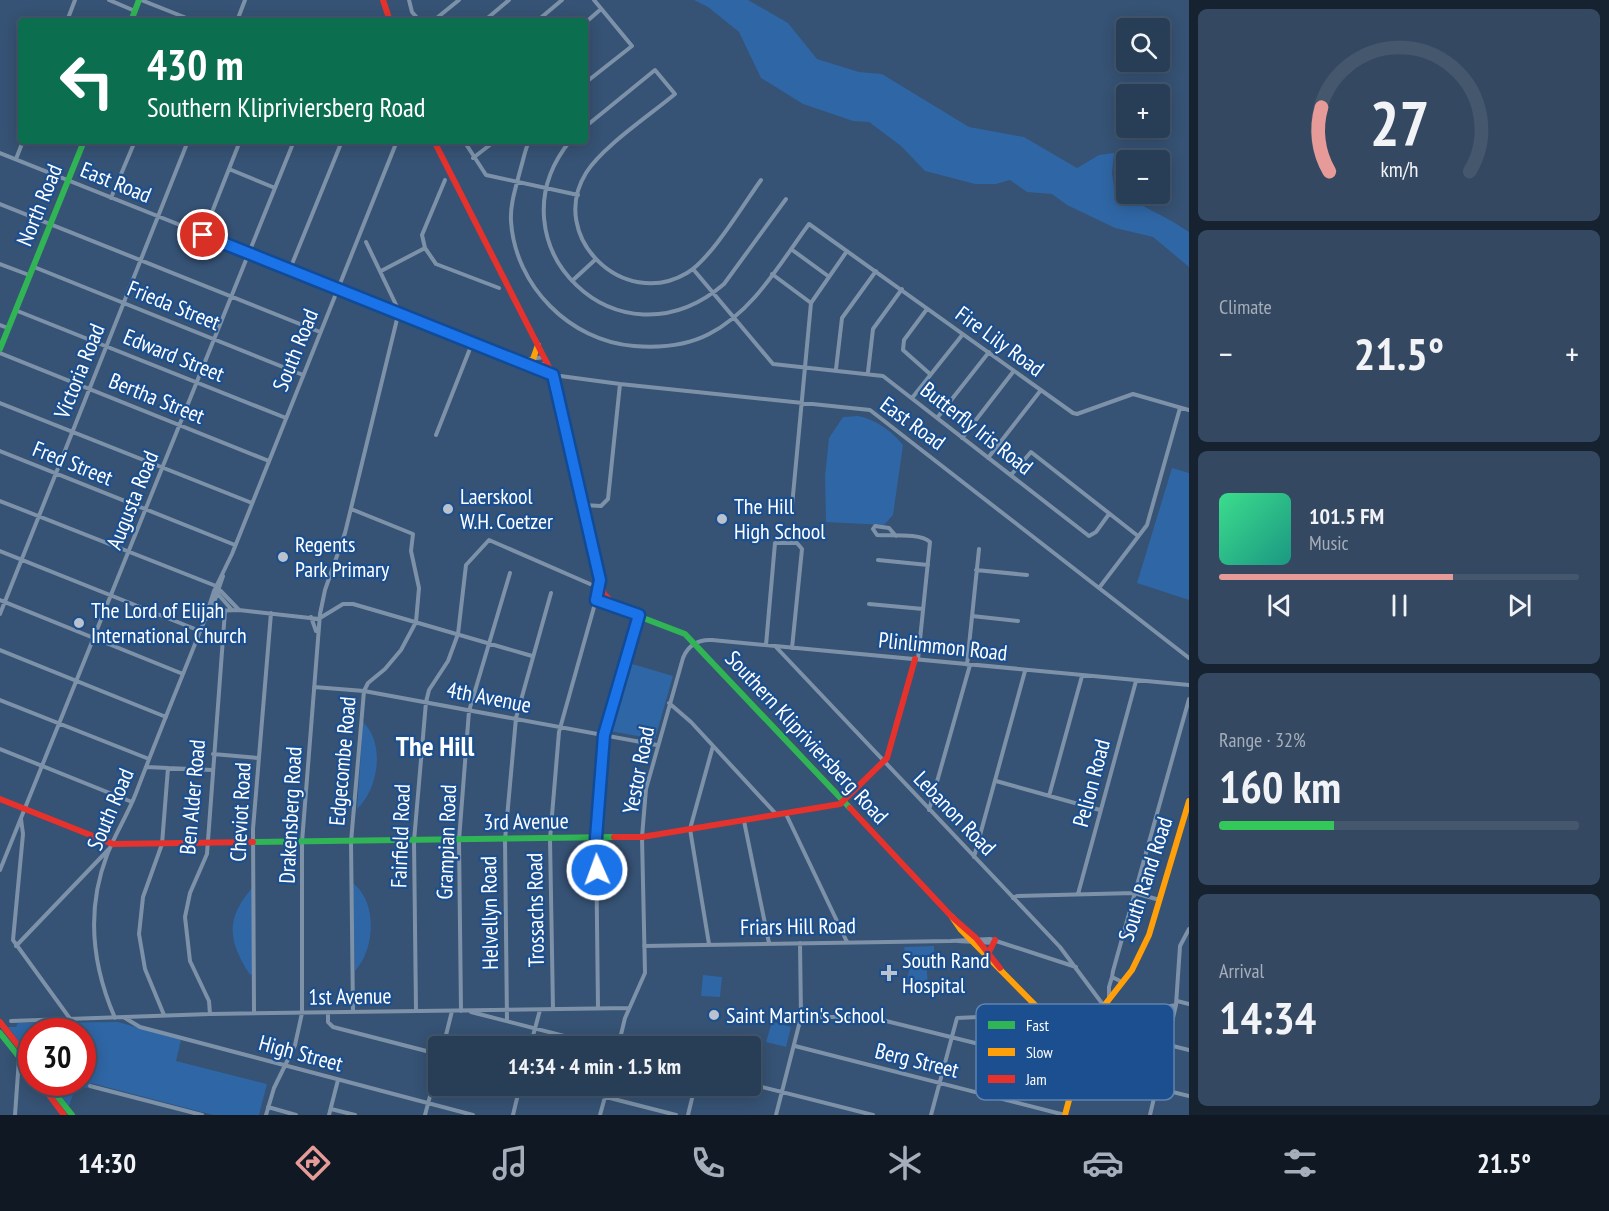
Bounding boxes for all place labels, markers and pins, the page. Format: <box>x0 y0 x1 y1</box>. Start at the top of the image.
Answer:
pin <box>177 209 228 260</box>
place label: Laerskool W.H. Coetzer <box>460 482 553 535</box>
place label: The Hill High School <box>734 492 826 545</box>
marker: Laerskool W.H. Coetzer <box>441 502 455 516</box>
marker: The Hill High School <box>715 512 729 526</box>
place label: Regents Park Primary <box>295 530 390 583</box>
marker: Regents Park Primary <box>276 550 290 564</box>
place label: The Lord of Elijah International Church <box>91 596 247 649</box>
marker: The Lord of Elijah International Church <box>72 616 86 630</box>
place label: South Rand Hospital <box>902 946 989 999</box>
marker: South Rand Hospital <box>880 964 898 982</box>
place label: Saint Martin's School <box>726 1001 886 1029</box>
marker: Saint Martin's School <box>707 1008 721 1022</box>

